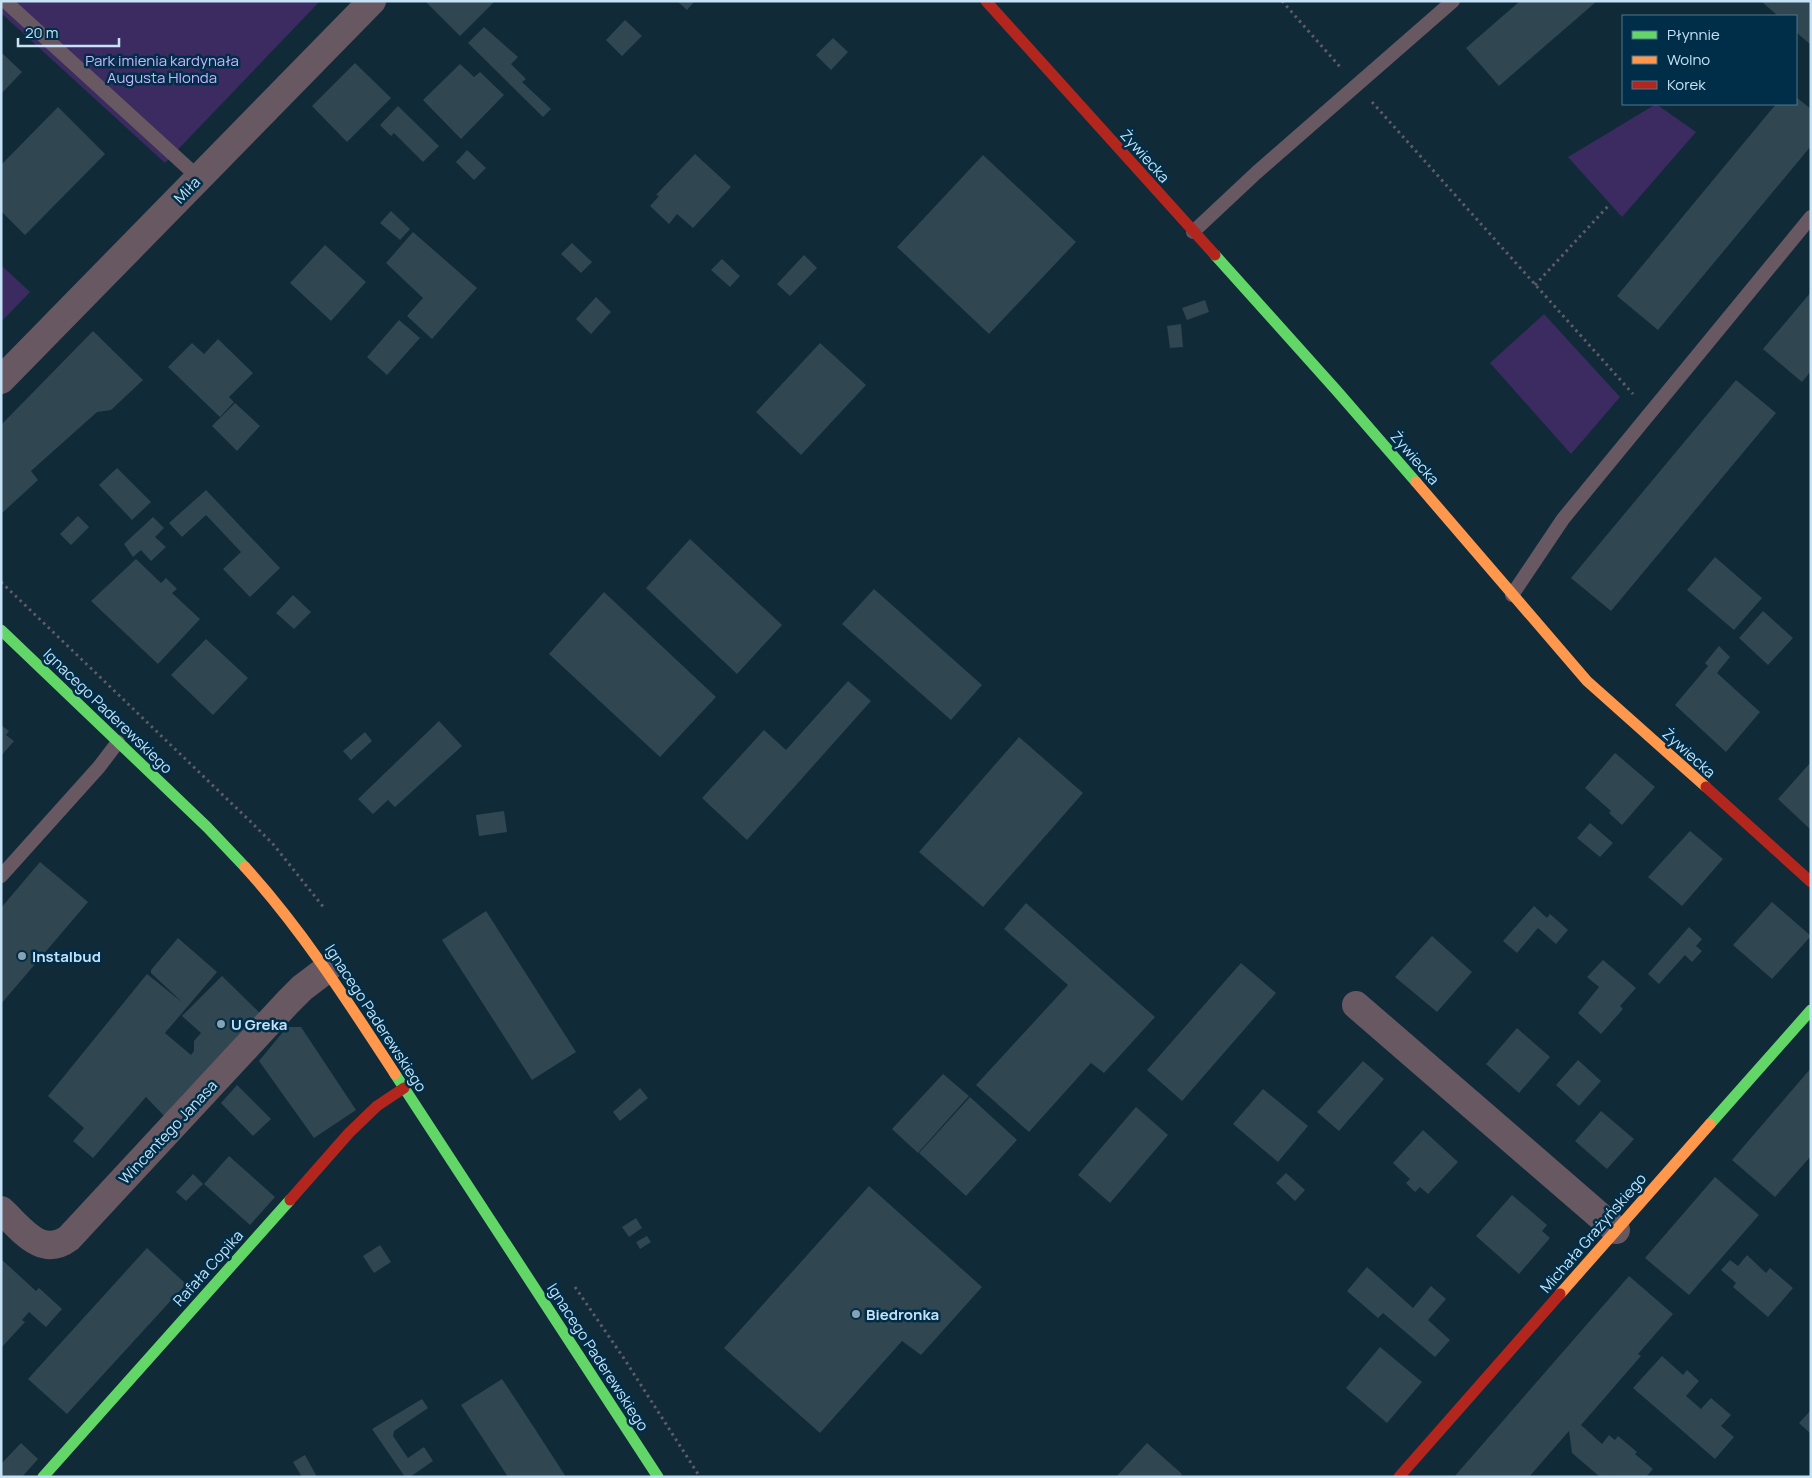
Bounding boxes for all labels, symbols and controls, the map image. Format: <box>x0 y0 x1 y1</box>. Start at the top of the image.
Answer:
scale bar <box>18 15 119 47</box>
legend <box>1622 15 1797 105</box>
text: 20 m <box>25 22 58 43</box>
text: Płynnie <box>1667 24 1720 45</box>
text: Wolno <box>1667 49 1710 70</box>
park label: Park imienia kardynała Augusta Hlonda <box>85 50 239 88</box>
text: Korek <box>1667 74 1706 95</box>
street label: Żywiecka <box>1115 125 1175 187</box>
street label: Miła <box>169 172 205 208</box>
street label: Żywiecka <box>1386 427 1444 489</box>
street label: Ignacego Paderewskiego <box>39 644 177 778</box>
street label: Żywiecka <box>1658 723 1720 783</box>
street label: Ignacego Paderewskiego <box>320 940 432 1096</box>
place label: Instalbud <box>32 946 101 967</box>
marker: Instalbud <box>16 950 28 962</box>
place label: U Greka <box>231 1014 287 1035</box>
marker: U Greka <box>215 1018 227 1030</box>
street label: Wincentego Janasa <box>114 1075 222 1189</box>
street label: Michała Grażyńskiego <box>1535 1169 1651 1297</box>
street label: Rafała Copika <box>168 1225 248 1311</box>
street label: Ignacego Paderewskiego <box>542 1279 654 1435</box>
place label: Biedronka <box>866 1304 939 1325</box>
marker: Biedronka <box>850 1308 862 1320</box>

